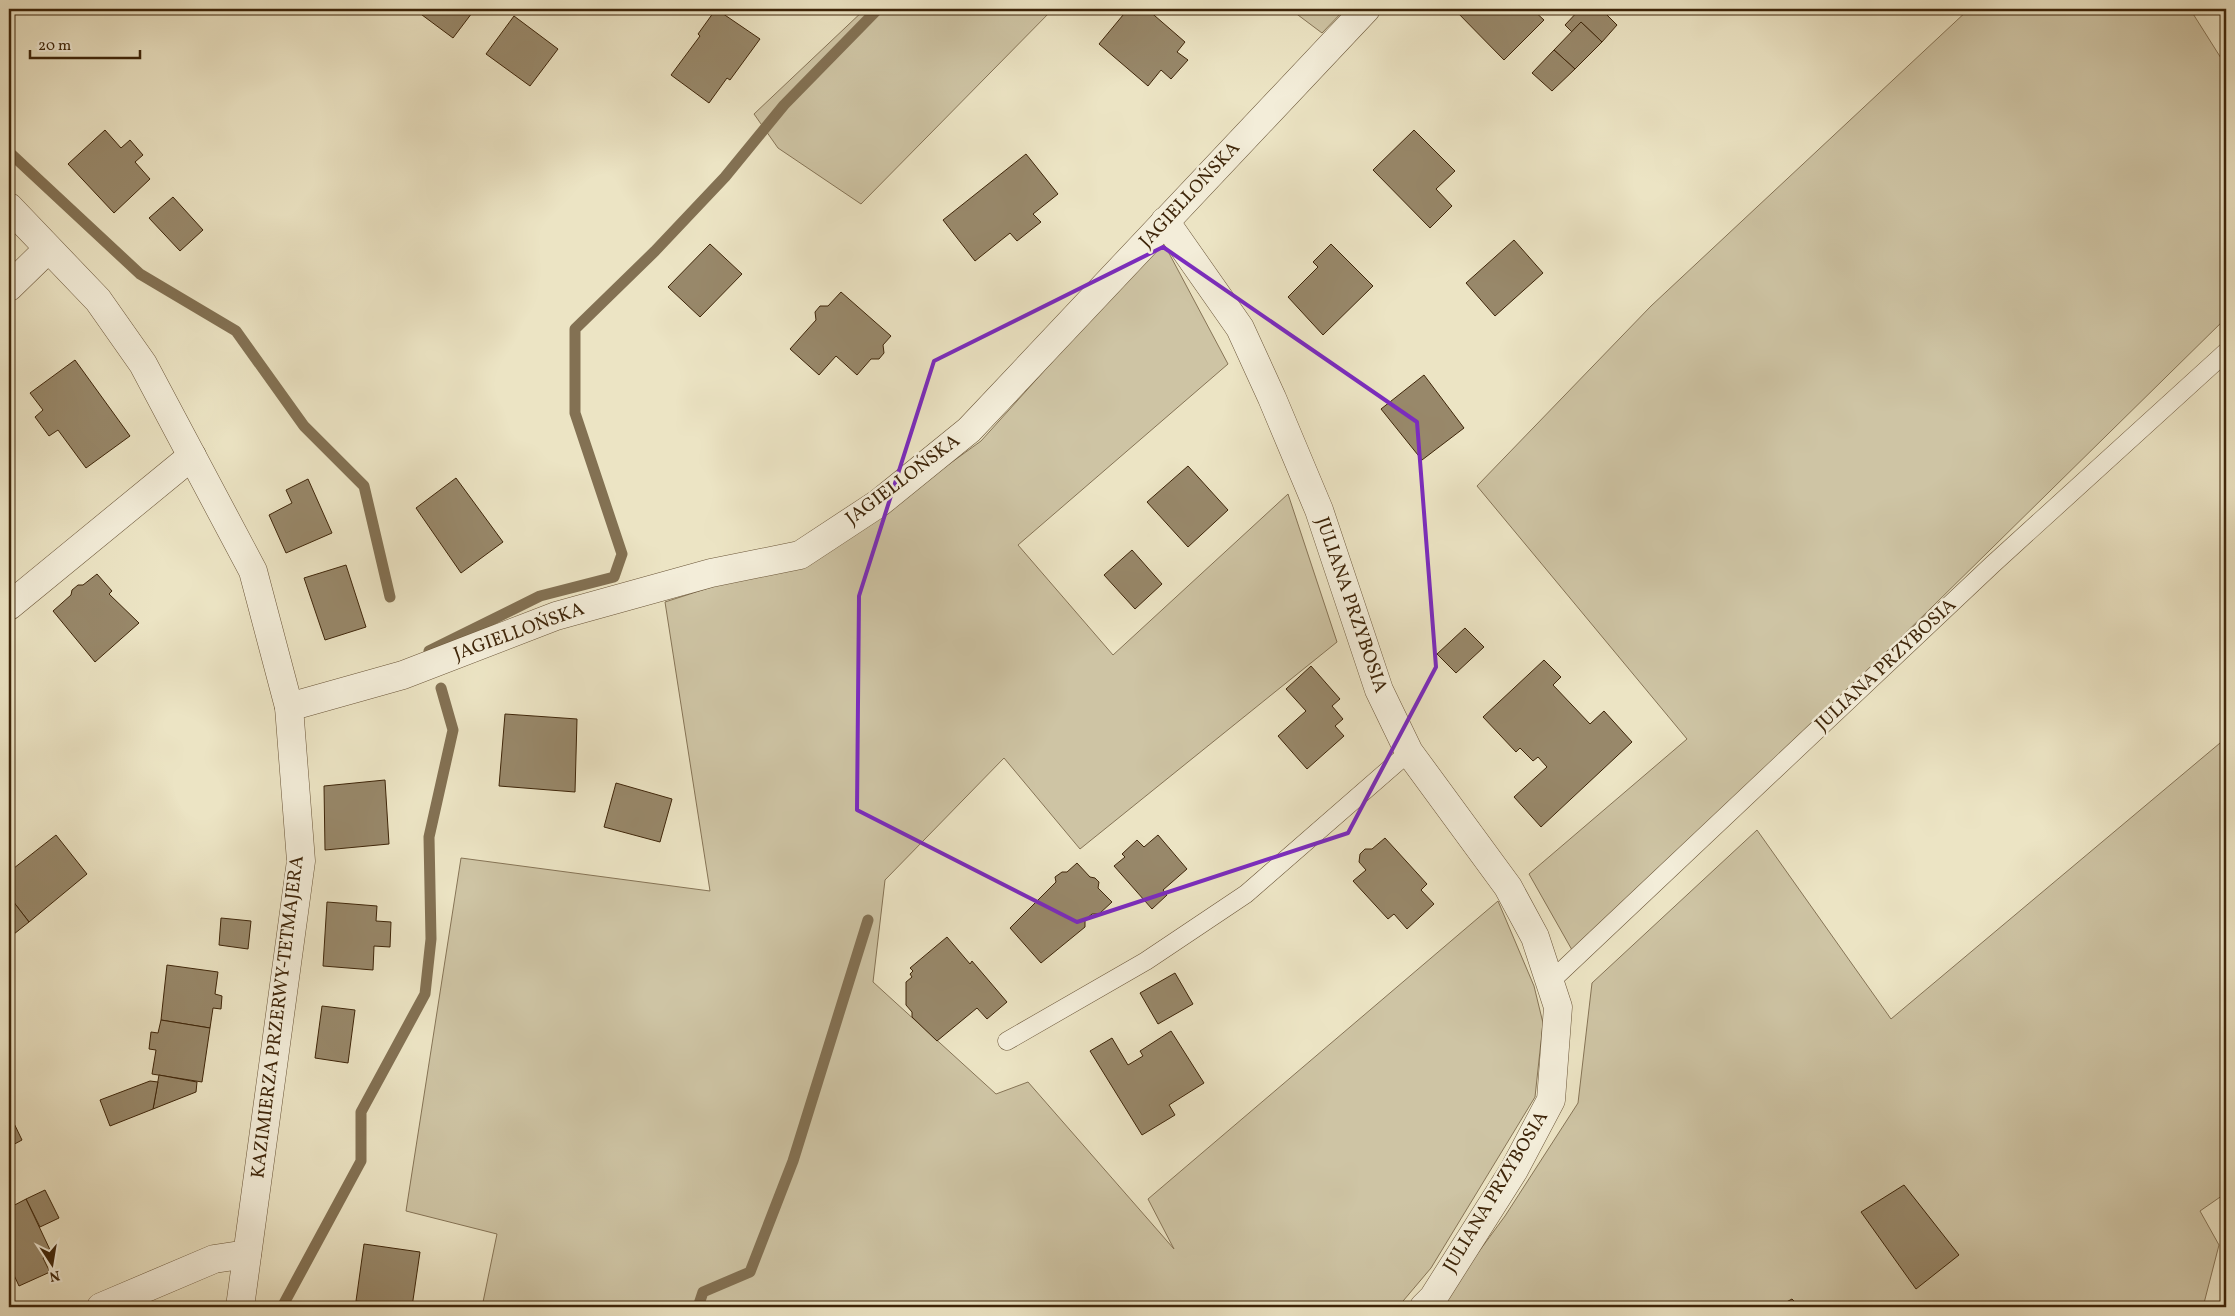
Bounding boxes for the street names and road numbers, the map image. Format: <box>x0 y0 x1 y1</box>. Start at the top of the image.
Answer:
street label: JAGIELLOŃSKA <box>1134 136 1246 254</box>
street label: JAGIELLOŃSKA <box>840 428 966 532</box>
street label: JULIANA PRZYBOSIA <box>1309 514 1393 696</box>
street label: JULIANA PRZYBOSIA <box>1810 593 1962 737</box>
street label: JAGIELLOŃSKA <box>450 596 588 668</box>
street label: KAZIMIERZA PRZERWY-TETMAJERA <box>245 854 311 1180</box>
street label: JULIANA PRZYBOSIA <box>1437 1106 1555 1278</box>

